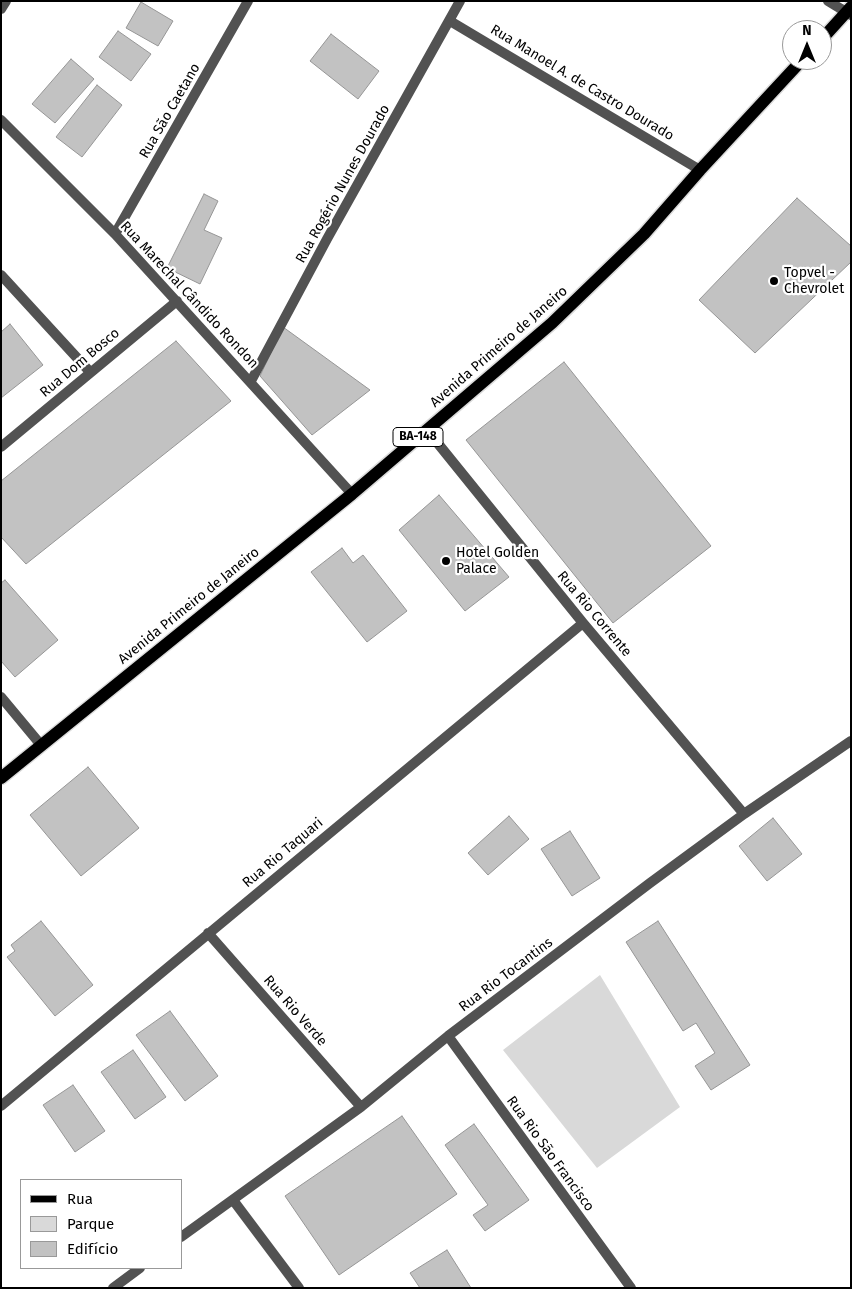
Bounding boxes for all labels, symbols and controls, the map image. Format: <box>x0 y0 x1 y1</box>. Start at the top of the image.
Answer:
north arrow <box>782 20 832 70</box>
street label: Rua Manoel A. de Castro Dourado <box>487 21 677 145</box>
text: N <box>802 22 812 39</box>
street label: Rua São Caetano <box>136 60 204 162</box>
street label: Rua Rogério Nunes Dourado <box>292 102 394 266</box>
street label: Rua Marechal Cândido Rondon <box>116 218 262 372</box>
place label: Topvel - Chevrolet <box>784 265 844 298</box>
marker: Topvel - Chevrolet <box>768 275 780 287</box>
street label: Avenida Primeiro de Janeiro <box>427 283 571 411</box>
street label: Rua Dom Bosco <box>37 325 123 401</box>
road number: BA-148 <box>393 428 443 447</box>
street label: Avenida Primeiro de Janeiro <box>115 544 263 668</box>
place label: Hotel Golden Palace <box>456 545 539 578</box>
marker: Hotel Golden Palace <box>440 555 452 567</box>
street label: Rua Rio Corrente <box>553 568 635 660</box>
street label: Rua Rio Taquari <box>239 814 327 892</box>
street label: Rua Rio Tocantins <box>456 934 556 1016</box>
street label: Rua Rio Verde <box>260 972 330 1050</box>
street label: Rua Rio São Francisco <box>503 1093 597 1215</box>
legend <box>20 1179 182 1269</box>
text: Rua <box>67 1190 93 1208</box>
text: Parque <box>67 1215 114 1233</box>
text: Edifício <box>67 1240 118 1258</box>

